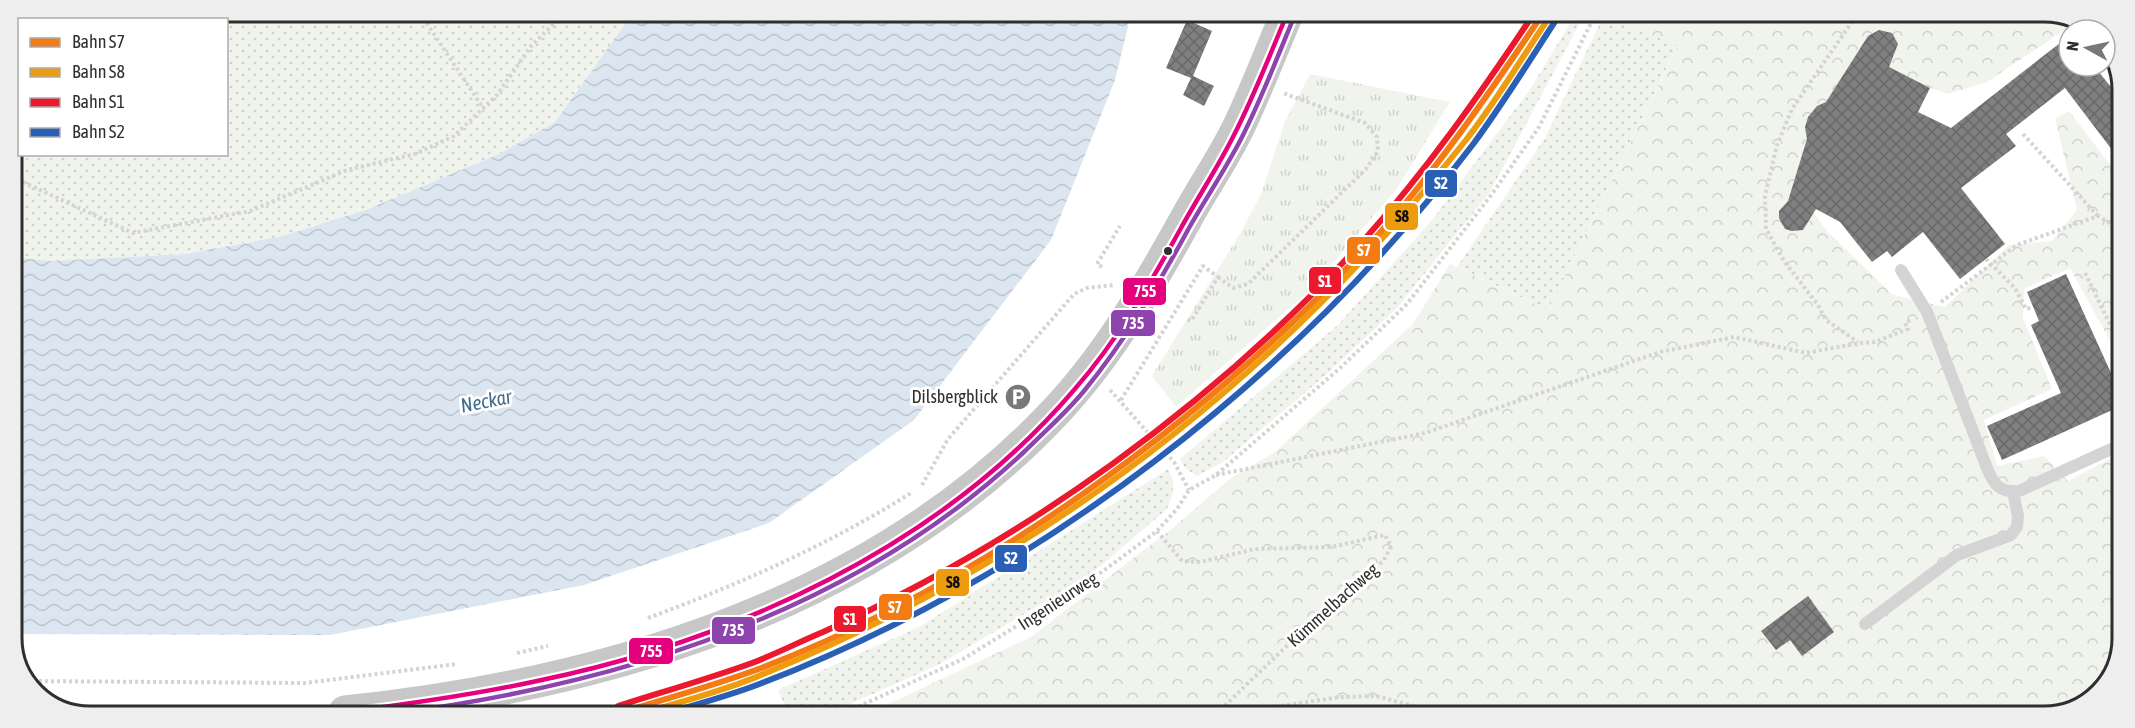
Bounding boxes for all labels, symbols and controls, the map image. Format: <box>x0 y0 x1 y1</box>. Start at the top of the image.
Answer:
legend <box>18 18 228 156</box>
north arrow <box>2057 18 2117 78</box>
text: Bahn S7 <box>72 31 125 52</box>
text: N <box>2063 40 2082 52</box>
text: Bahn S8 <box>72 61 125 82</box>
text: Bahn S1 <box>72 91 125 112</box>
text: Bahn S2 <box>72 121 125 142</box>
line badge: S2 <box>1424 169 1458 198</box>
text: S2 <box>1434 174 1448 192</box>
line badge: S8 <box>1384 202 1419 231</box>
text: S8 <box>1395 207 1410 225</box>
line badge: S7 <box>1346 236 1381 265</box>
text: S7 <box>1357 241 1371 259</box>
unlabelled marker <box>1162 245 1174 257</box>
line badge: S1 <box>1308 266 1342 295</box>
text: S1 <box>1318 272 1333 290</box>
line badge: 755 <box>1122 277 1167 306</box>
text: 755 <box>1134 282 1157 300</box>
line badge: 735 <box>1110 309 1156 337</box>
text: 735 <box>1122 314 1145 332</box>
parking icon: Dilsbergblick <box>1003 382 1033 412</box>
water label: Neckar <box>458 384 514 417</box>
place label: Dilsbergblick <box>911 386 998 407</box>
line badge: S2 <box>994 544 1028 573</box>
text: S2 <box>1004 549 1018 567</box>
street label: Kümmelbachweg <box>1283 558 1383 651</box>
street label: Ingenieurweg <box>1014 567 1102 634</box>
line badge: S8 <box>935 568 970 597</box>
text: S8 <box>946 573 961 591</box>
line badge: S7 <box>878 593 913 621</box>
text: S7 <box>888 598 902 616</box>
line badge: S1 <box>833 605 867 633</box>
text: S1 <box>843 610 858 628</box>
line badge: 735 <box>711 616 756 645</box>
text: 735 <box>722 621 745 639</box>
line badge: 755 <box>628 637 674 665</box>
text: 755 <box>640 642 663 660</box>

